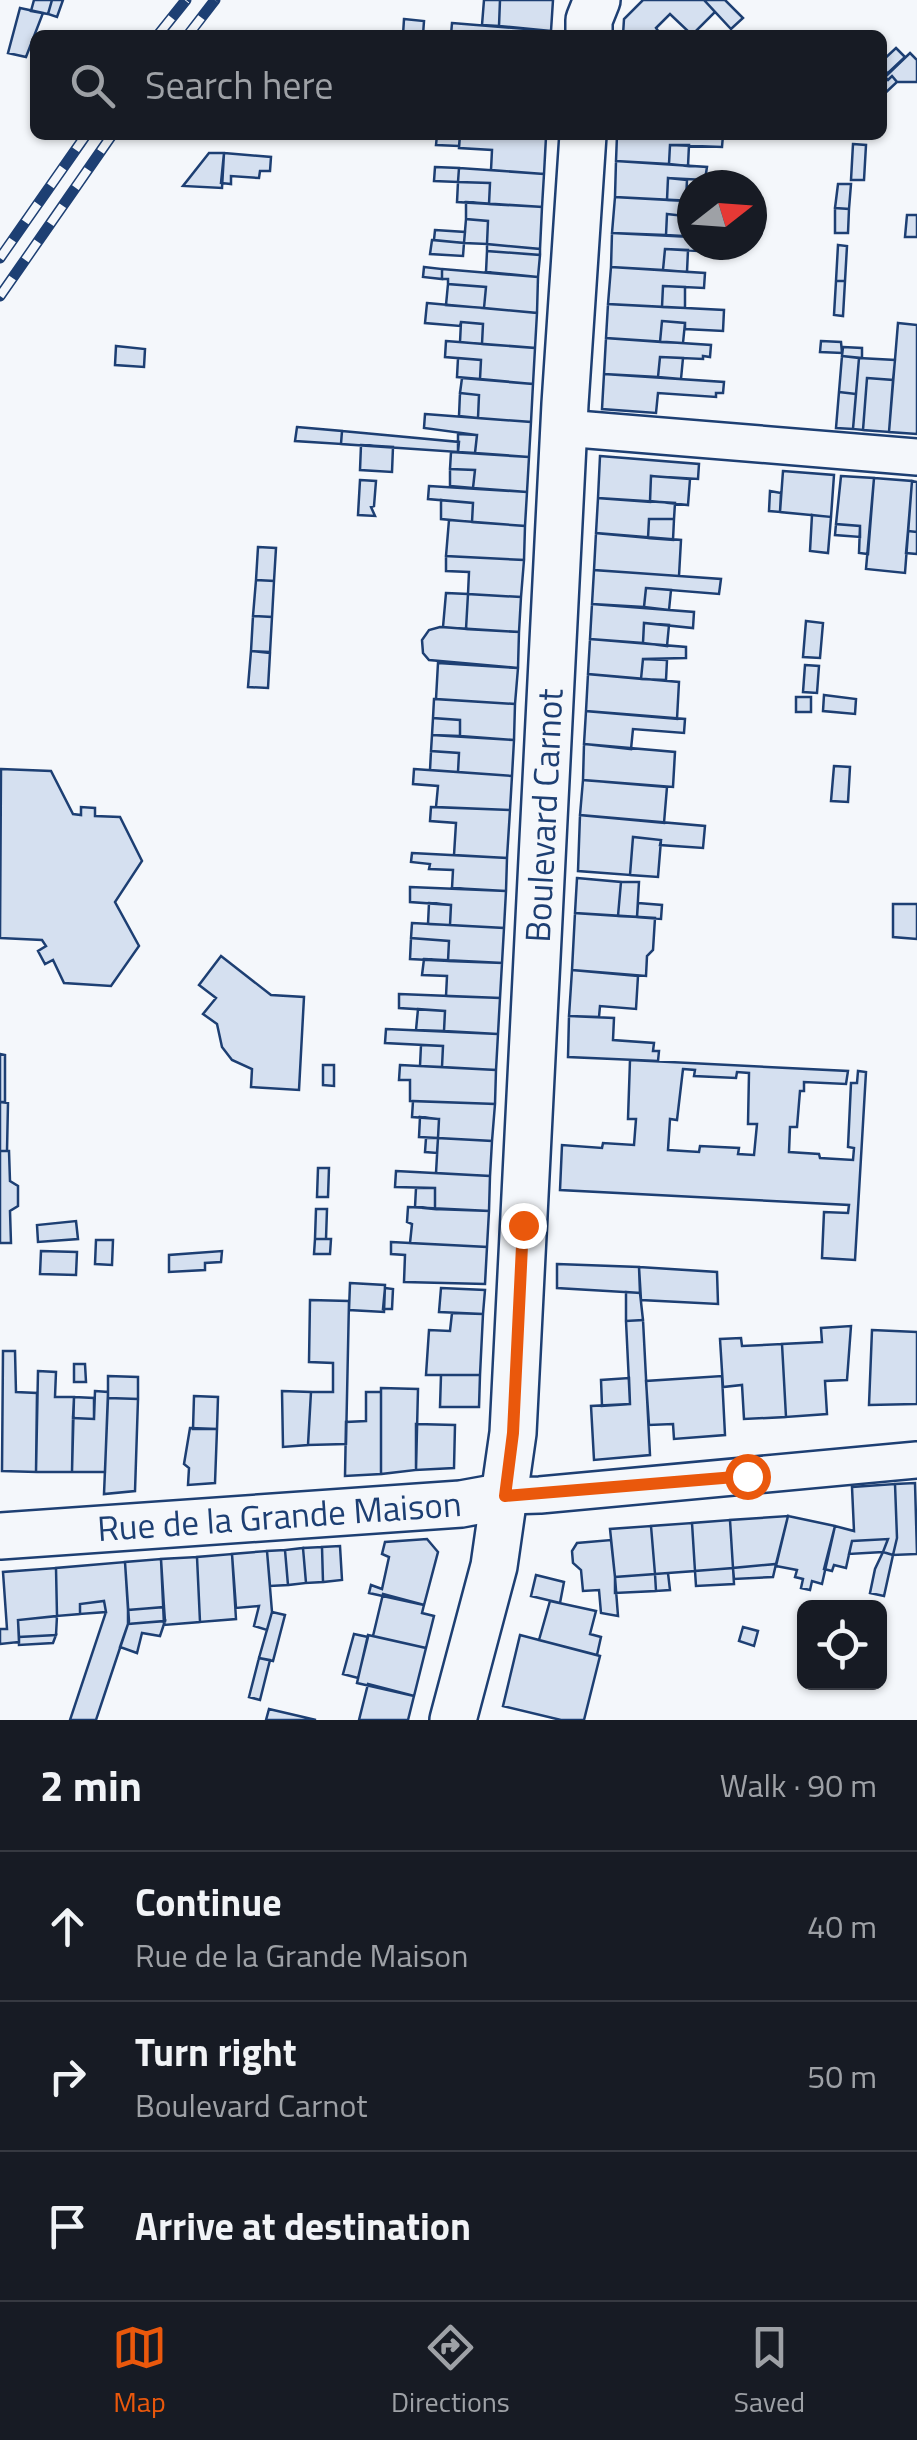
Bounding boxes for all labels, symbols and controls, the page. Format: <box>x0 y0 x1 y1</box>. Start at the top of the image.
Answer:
search box <box>30 30 887 140</box>
text: Search here <box>145 56 333 114</box>
icon: search <box>65 58 120 113</box>
north arrow <box>677 170 767 260</box>
street label: Boulevard Carnot <box>510 687 577 944</box>
route end <box>501 1203 547 1249</box>
route start <box>725 1454 771 1500</box>
street label: Rue de la Grande Maison <box>95 1476 463 1555</box>
map controls <box>797 1600 887 1690</box>
button: locate <box>797 1600 887 1690</box>
text: 2 min <box>40 1753 142 1817</box>
text: Walk · 90 m <box>720 1761 877 1809</box>
text: Continue <box>135 1873 282 1931</box>
icon: ahead <box>40 1899 95 1954</box>
text: 40 m <box>807 1902 877 1950</box>
text: Rue de la Grande Maison <box>135 1931 468 1979</box>
text: Turn right <box>135 2023 297 2081</box>
icon: right <box>40 2049 95 2104</box>
text: 50 m <box>807 2052 877 2100</box>
text: Boulevard Carnot <box>135 2081 367 2129</box>
text: Arrive at destination <box>135 2197 471 2255</box>
icon: arrive <box>40 2199 95 2254</box>
tab: Map <box>112 2320 167 2423</box>
tab: Directions <box>391 2320 510 2423</box>
tab: Saved <box>734 2320 805 2423</box>

